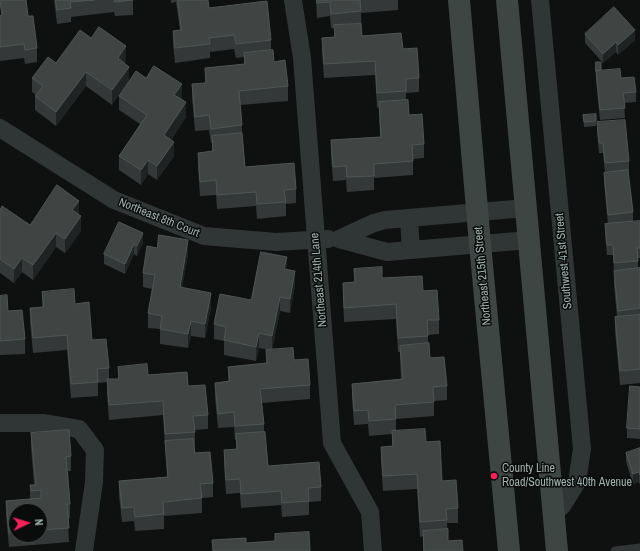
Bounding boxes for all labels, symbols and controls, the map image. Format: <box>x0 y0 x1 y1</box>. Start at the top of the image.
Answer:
street label: Northeast 8th Court <box>116 195 202 241</box>
street label: Southwest 41st Street <box>553 212 575 310</box>
street label: Northeast 215th Street <box>472 226 494 326</box>
street label: Northeast 214th Lane <box>308 232 330 328</box>
place label: County Line Road/Southwest 40th Avenue <box>502 462 632 490</box>
marker: County Line Road/Southwest 40th Avenue <box>489 471 499 481</box>
north arrow <box>8 503 48 543</box>
text: N <box>32 518 46 526</box>

